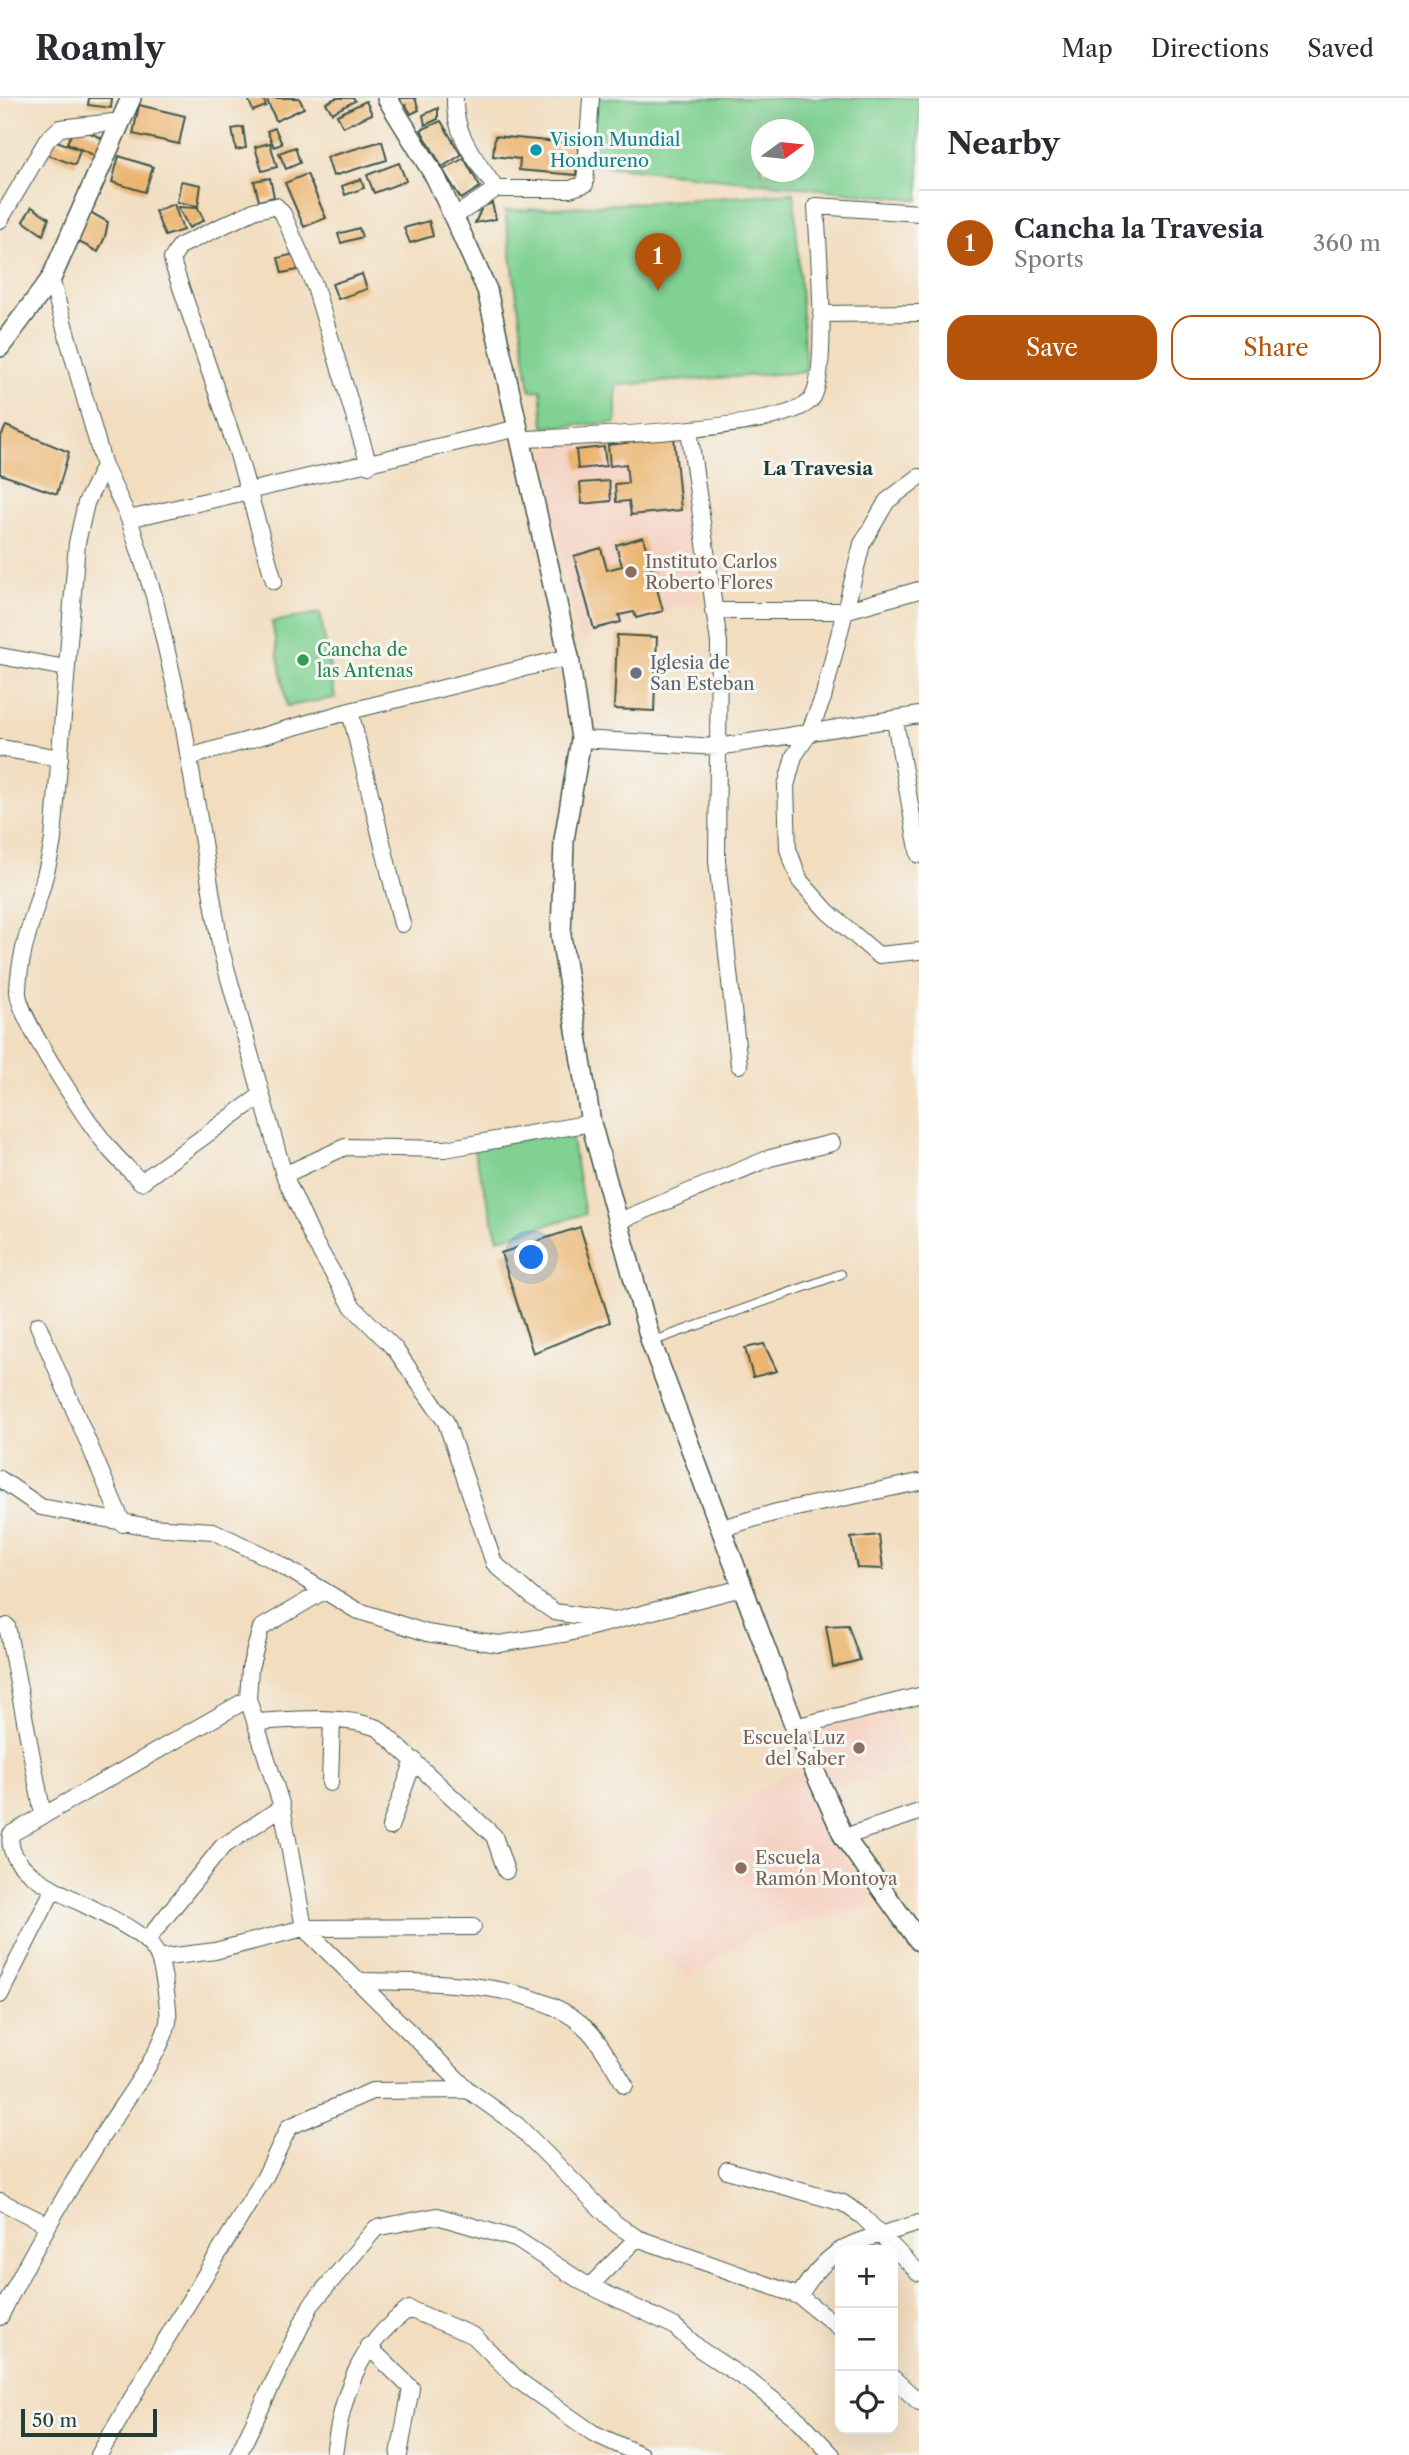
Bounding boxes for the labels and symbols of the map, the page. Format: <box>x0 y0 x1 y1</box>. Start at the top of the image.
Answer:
north arrow <box>751 119 814 182</box>
place label: Vision Mundial Hondureno <box>549 129 680 172</box>
marker: Vision Mundial Hondureno <box>528 142 544 158</box>
pin: 1 <box>635 233 681 291</box>
district label: La Travesia <box>763 457 874 480</box>
place label: Instituto Carlos Roberto Flores <box>645 551 777 594</box>
marker: Instituto Carlos Roberto Flores <box>623 564 639 580</box>
place label: Cancha de las Antenas <box>317 639 413 682</box>
marker: Cancha de las Antenas <box>295 652 311 668</box>
place label: Iglesia de San Esteban <box>650 652 754 695</box>
marker: Iglesia de San Esteban <box>628 665 644 681</box>
your location <box>514 1240 548 1274</box>
place label: Escuela Luz del Saber <box>743 1727 845 1770</box>
marker: Escuela Luz del Saber <box>851 1740 867 1756</box>
place label: Escuela Ramón Montoya <box>755 1847 898 1890</box>
marker: Escuela Ramón Montoya <box>733 1860 749 1876</box>
scale bar <box>21 2406 158 2438</box>

